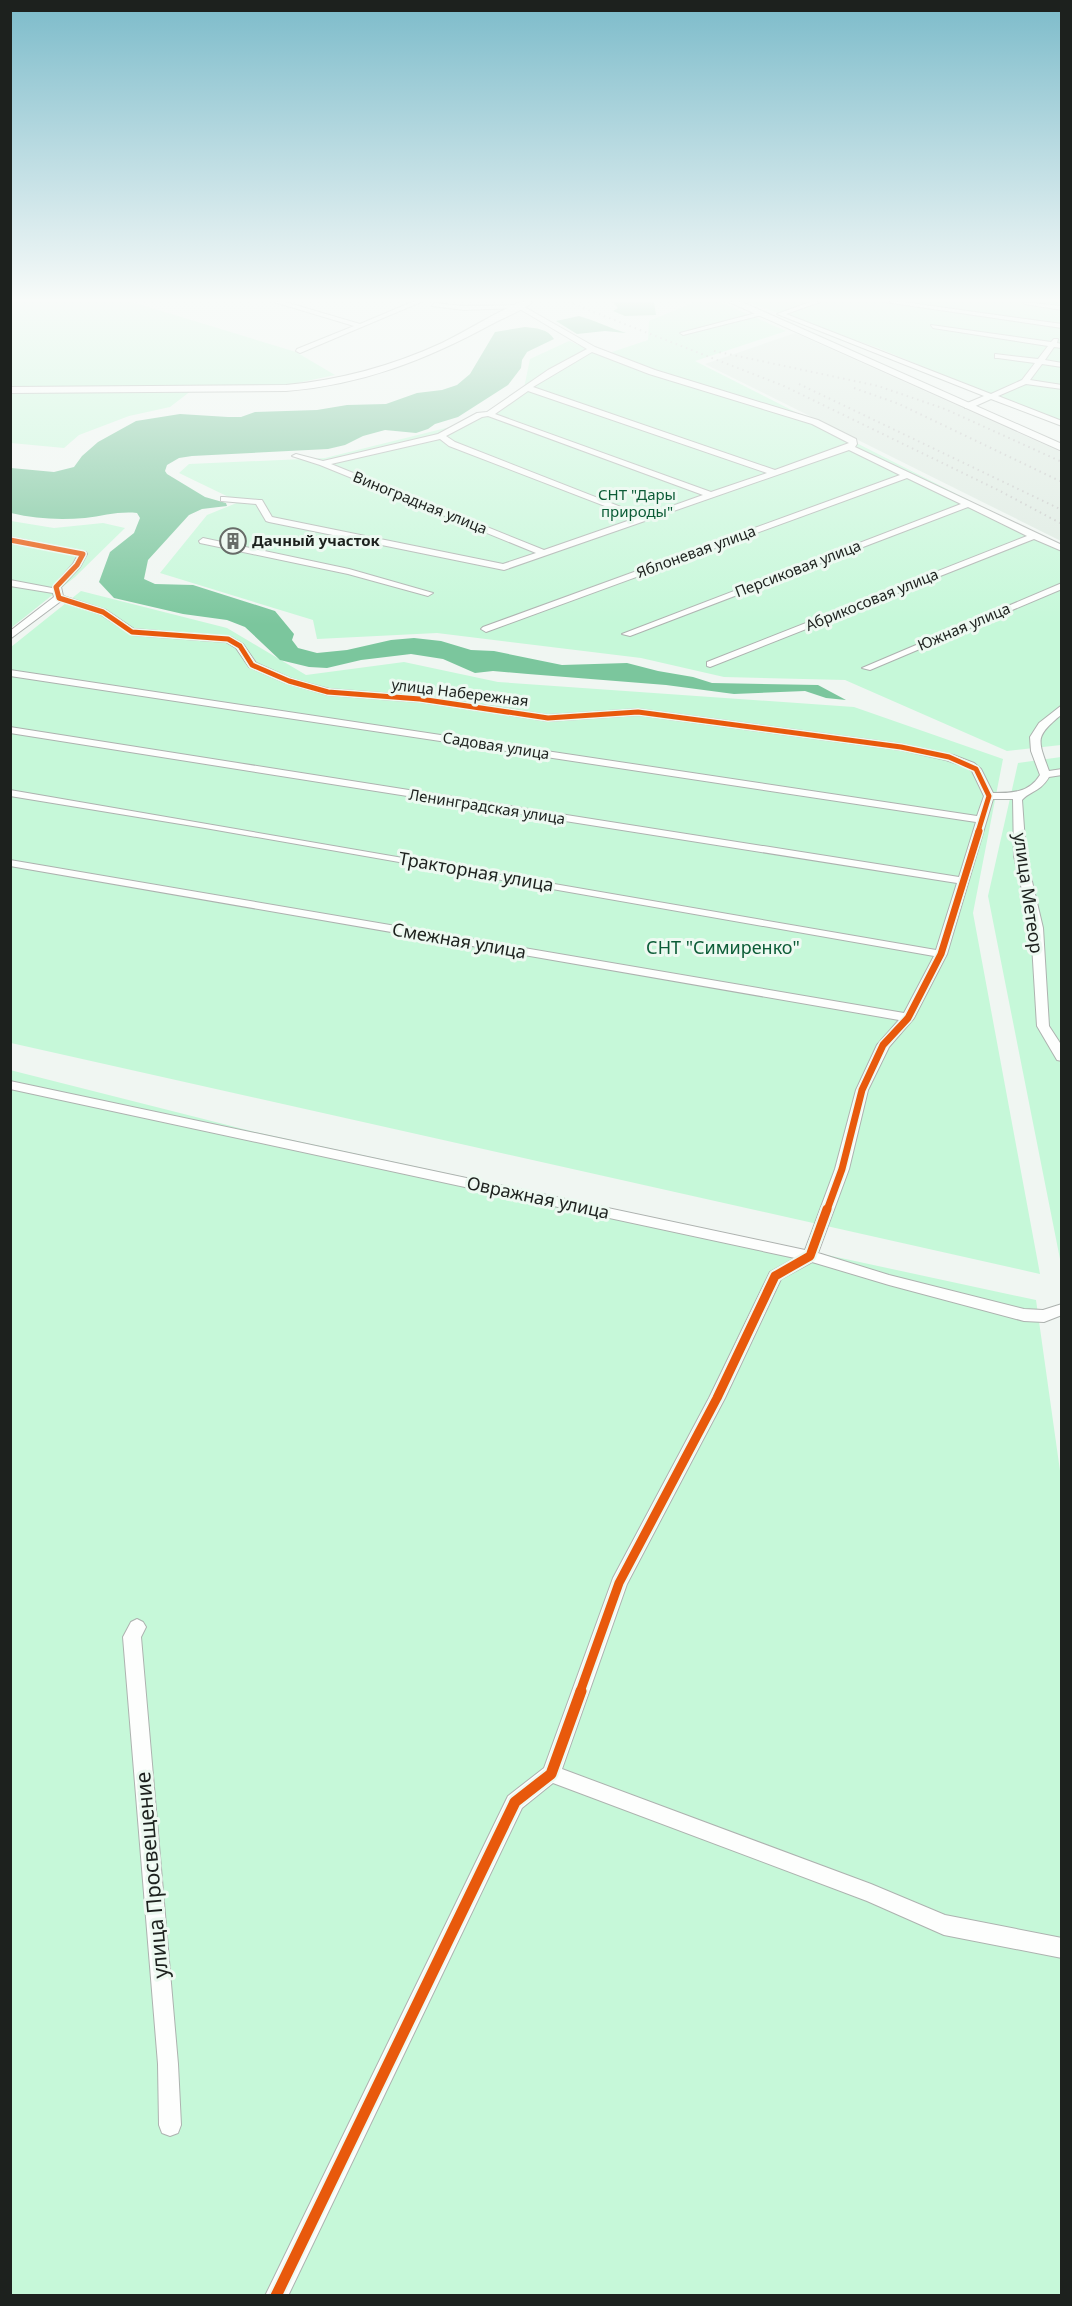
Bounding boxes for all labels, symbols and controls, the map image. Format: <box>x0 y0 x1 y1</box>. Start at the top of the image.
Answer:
street label: Виноградная улица <box>350 466 490 538</box>
park label: СНТ "Дары природы" <box>598 484 676 521</box>
street label: Яблоневая улица <box>633 520 758 582</box>
building icon: Дачный участок <box>218 526 248 556</box>
place label: Дачный участок <box>252 530 380 550</box>
street label: Персиковая улица <box>732 535 864 601</box>
street label: Абрикосовая улица <box>802 563 941 635</box>
street label: Южная улица <box>914 598 1013 655</box>
street label: улица Набережная <box>391 674 530 710</box>
street label: Садовая улица <box>441 727 551 763</box>
street label: Ленинградская улица <box>408 784 567 828</box>
street label: улица Метеор <box>1009 831 1049 955</box>
street label: Тракторная улица <box>397 846 556 896</box>
street label: Смежная улица <box>390 916 528 964</box>
park label: СНТ "Симиренко" <box>646 935 800 959</box>
street label: Овражная улица <box>465 1170 612 1224</box>
street label: улица Просвещение <box>128 1771 174 1980</box>

